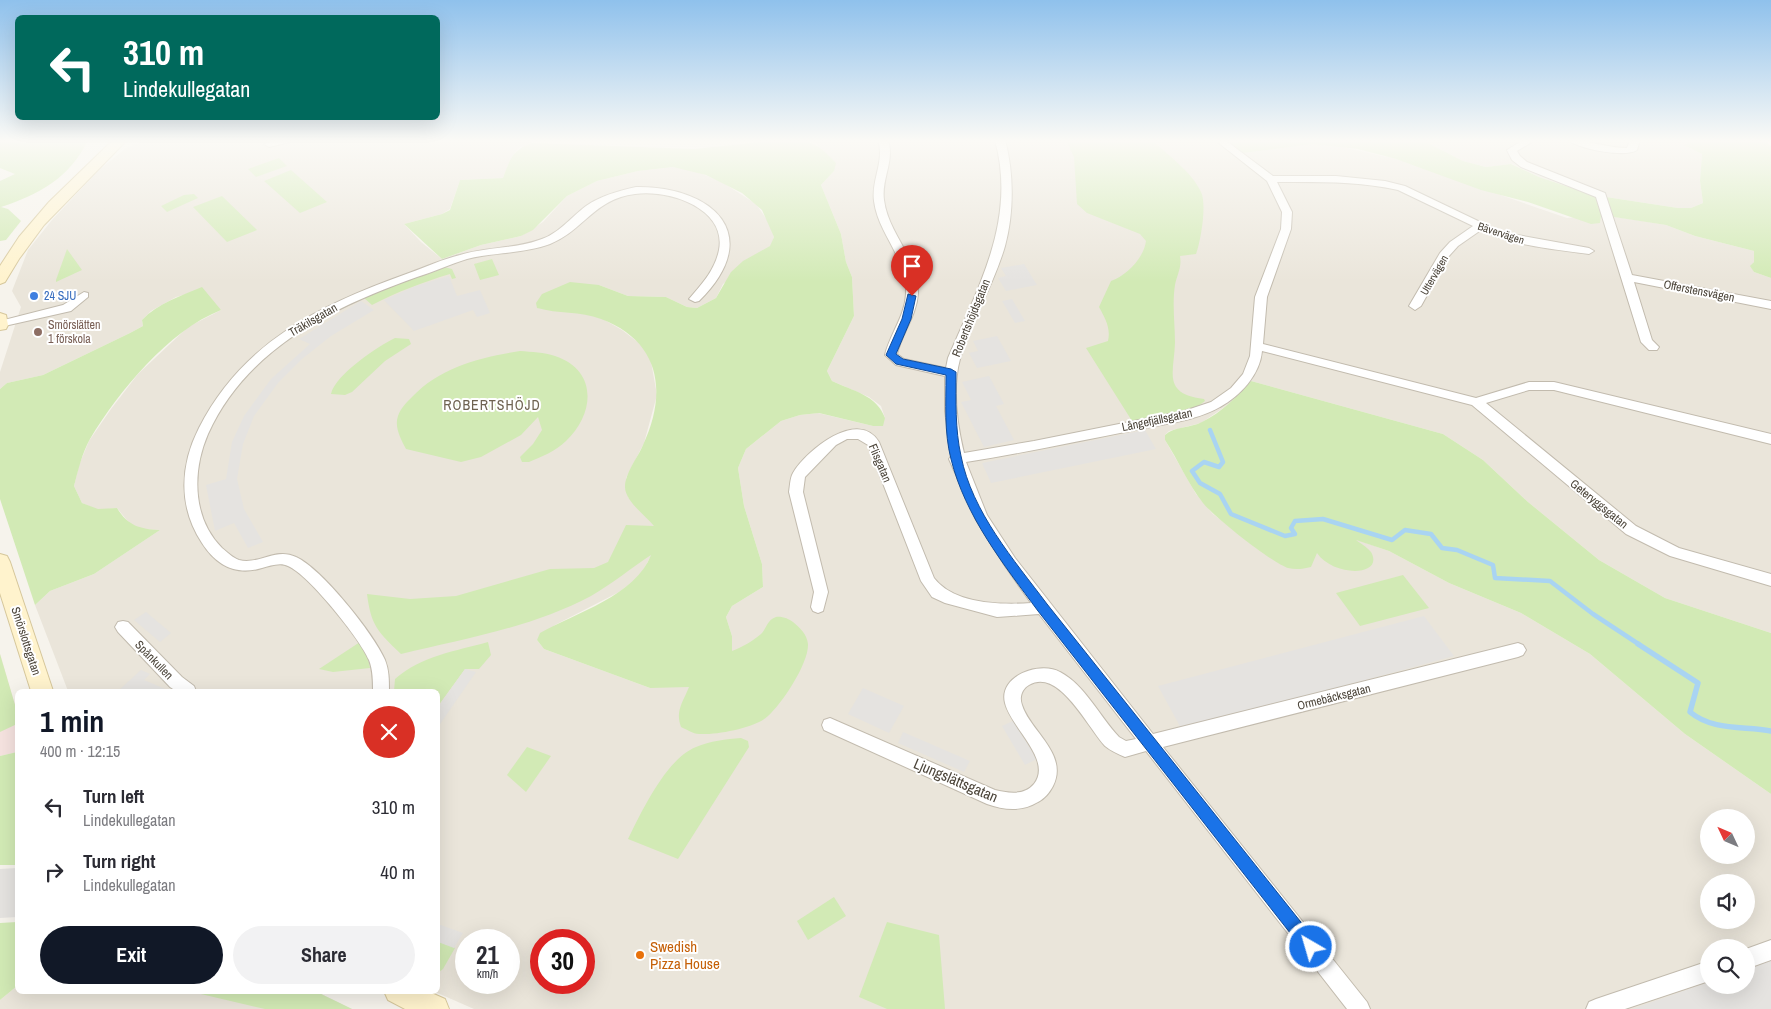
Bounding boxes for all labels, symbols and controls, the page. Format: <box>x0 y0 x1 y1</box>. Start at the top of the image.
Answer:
text: 310 m <box>123 29 204 76</box>
icon: left <box>40 35 105 100</box>
text: Lindekullegatan <box>123 74 250 104</box>
street label: Bävervägen <box>1476 219 1526 247</box>
pin <box>891 245 933 296</box>
icon: arrive <box>898 252 926 280</box>
street label: Uttervägen <box>1417 252 1451 298</box>
street label: Offerstensvägen <box>1662 276 1736 306</box>
street label: Robertshöjdsgatan <box>948 277 994 359</box>
place label: 24 SJU <box>44 288 76 304</box>
marker: 24 SJU <box>28 290 40 302</box>
street label: Träkilsgatan <box>286 300 340 340</box>
place label: Smörslätten 1 förskola <box>48 317 101 347</box>
marker: Smörslätten 1 förskola <box>32 326 44 338</box>
district label: ROBERTSHÖJD <box>443 396 541 414</box>
street label: Långefjällsgatan <box>1120 405 1194 435</box>
street label: Flisgatan <box>865 441 895 485</box>
street label: Geteryggsgatan <box>1567 476 1631 532</box>
street label: Smörslottsgatan <box>7 605 45 677</box>
street label: Spånkullen <box>131 637 177 683</box>
street label: Ormebäcksgatan <box>1296 680 1372 714</box>
text: 1 min <box>40 701 104 741</box>
button: close <box>363 706 415 758</box>
text: 400 m · 12:15 <box>40 740 120 762</box>
street label: Ljungslättsgatan <box>911 753 1001 807</box>
text: Turn left <box>83 783 144 809</box>
icon: left <box>40 793 68 821</box>
text: 310 m <box>372 794 415 820</box>
text: Lindekullegatan <box>83 809 176 831</box>
north arrow <box>1700 809 1755 864</box>
map controls <box>1700 809 1755 994</box>
text: Turn right <box>83 848 155 874</box>
icon: right <box>40 858 68 886</box>
text: 40 m <box>380 859 415 885</box>
text: Lindekullegatan <box>83 874 176 896</box>
button: sound <box>1700 874 1755 929</box>
position arrow <box>1284 920 1336 972</box>
button: Exit <box>40 926 223 984</box>
button: Share <box>233 926 415 984</box>
speed limit sign: 30 <box>530 929 595 994</box>
place label: Swedish Pizza House <box>650 936 720 974</box>
text: 21 <box>476 938 499 972</box>
button: search <box>1700 939 1755 994</box>
marker: Swedish Pizza House <box>634 949 646 961</box>
text: km/h <box>477 966 498 982</box>

